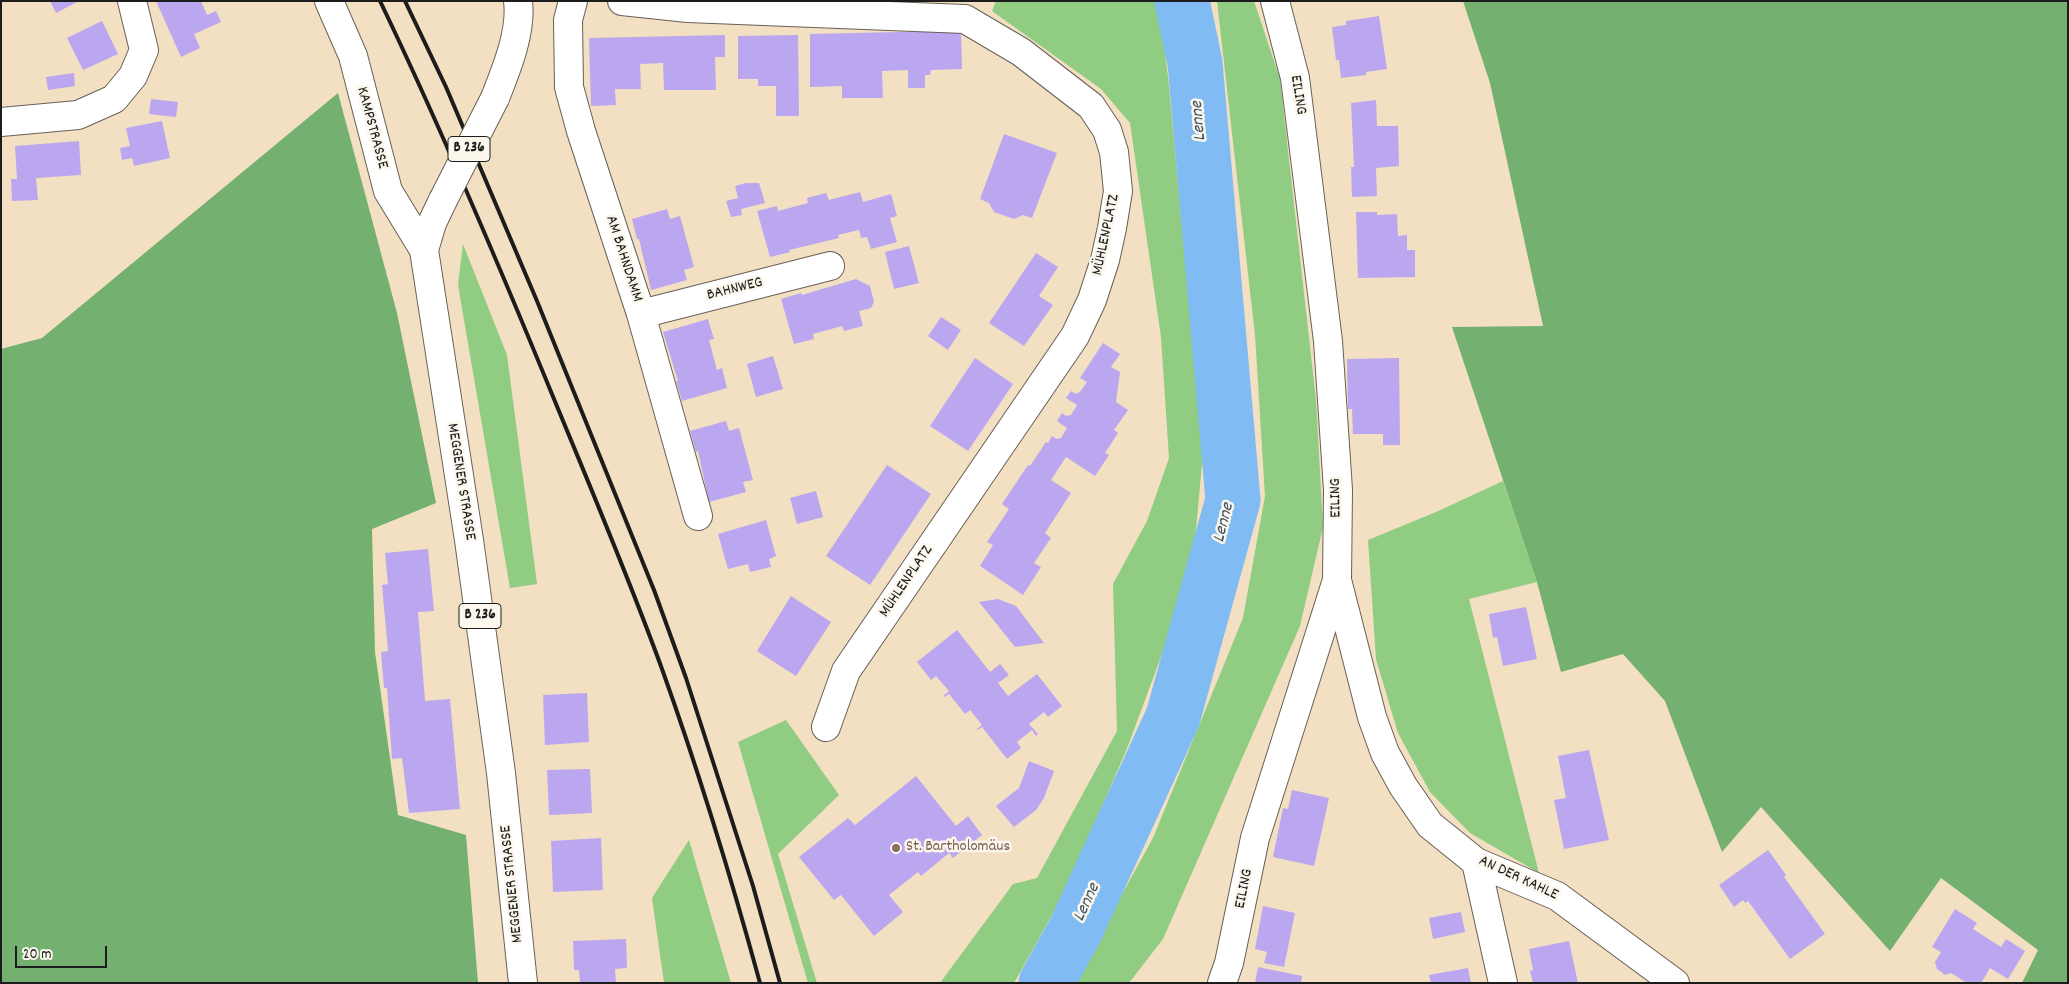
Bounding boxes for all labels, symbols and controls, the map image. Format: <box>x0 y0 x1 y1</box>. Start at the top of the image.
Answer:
street label: EILING <box>1284 74 1310 116</box>
street label: KAMPSTRASSE <box>351 85 391 171</box>
water label: Lenne <box>1188 100 1212 142</box>
road number: B 236 <box>448 136 490 162</box>
street label: MÜHLENPLATZ <box>1089 193 1125 277</box>
street label: AM BAHNDAMM <box>600 213 646 305</box>
street label: BAHNWEG <box>705 274 765 306</box>
street label: MEGGENER STRASSE <box>441 422 479 542</box>
street label: EILING <box>1327 478 1347 518</box>
water label: Lenne <box>1210 501 1240 545</box>
street label: MÜHLENPLATZ <box>876 542 938 622</box>
road number: B 236 <box>459 604 501 628</box>
street label: MEGGENER STRASSE <box>497 824 529 944</box>
place label: St. Bartholomäus <box>906 838 1010 858</box>
marker: St. Bartholomäus <box>890 842 902 854</box>
street label: AN DER KAHLE <box>1475 852 1561 906</box>
street label: EILING <box>1232 868 1258 910</box>
water label: Lenne <box>1070 880 1106 926</box>
scale bar <box>18 936 110 968</box>
text: 20 m <box>23 944 51 966</box>

